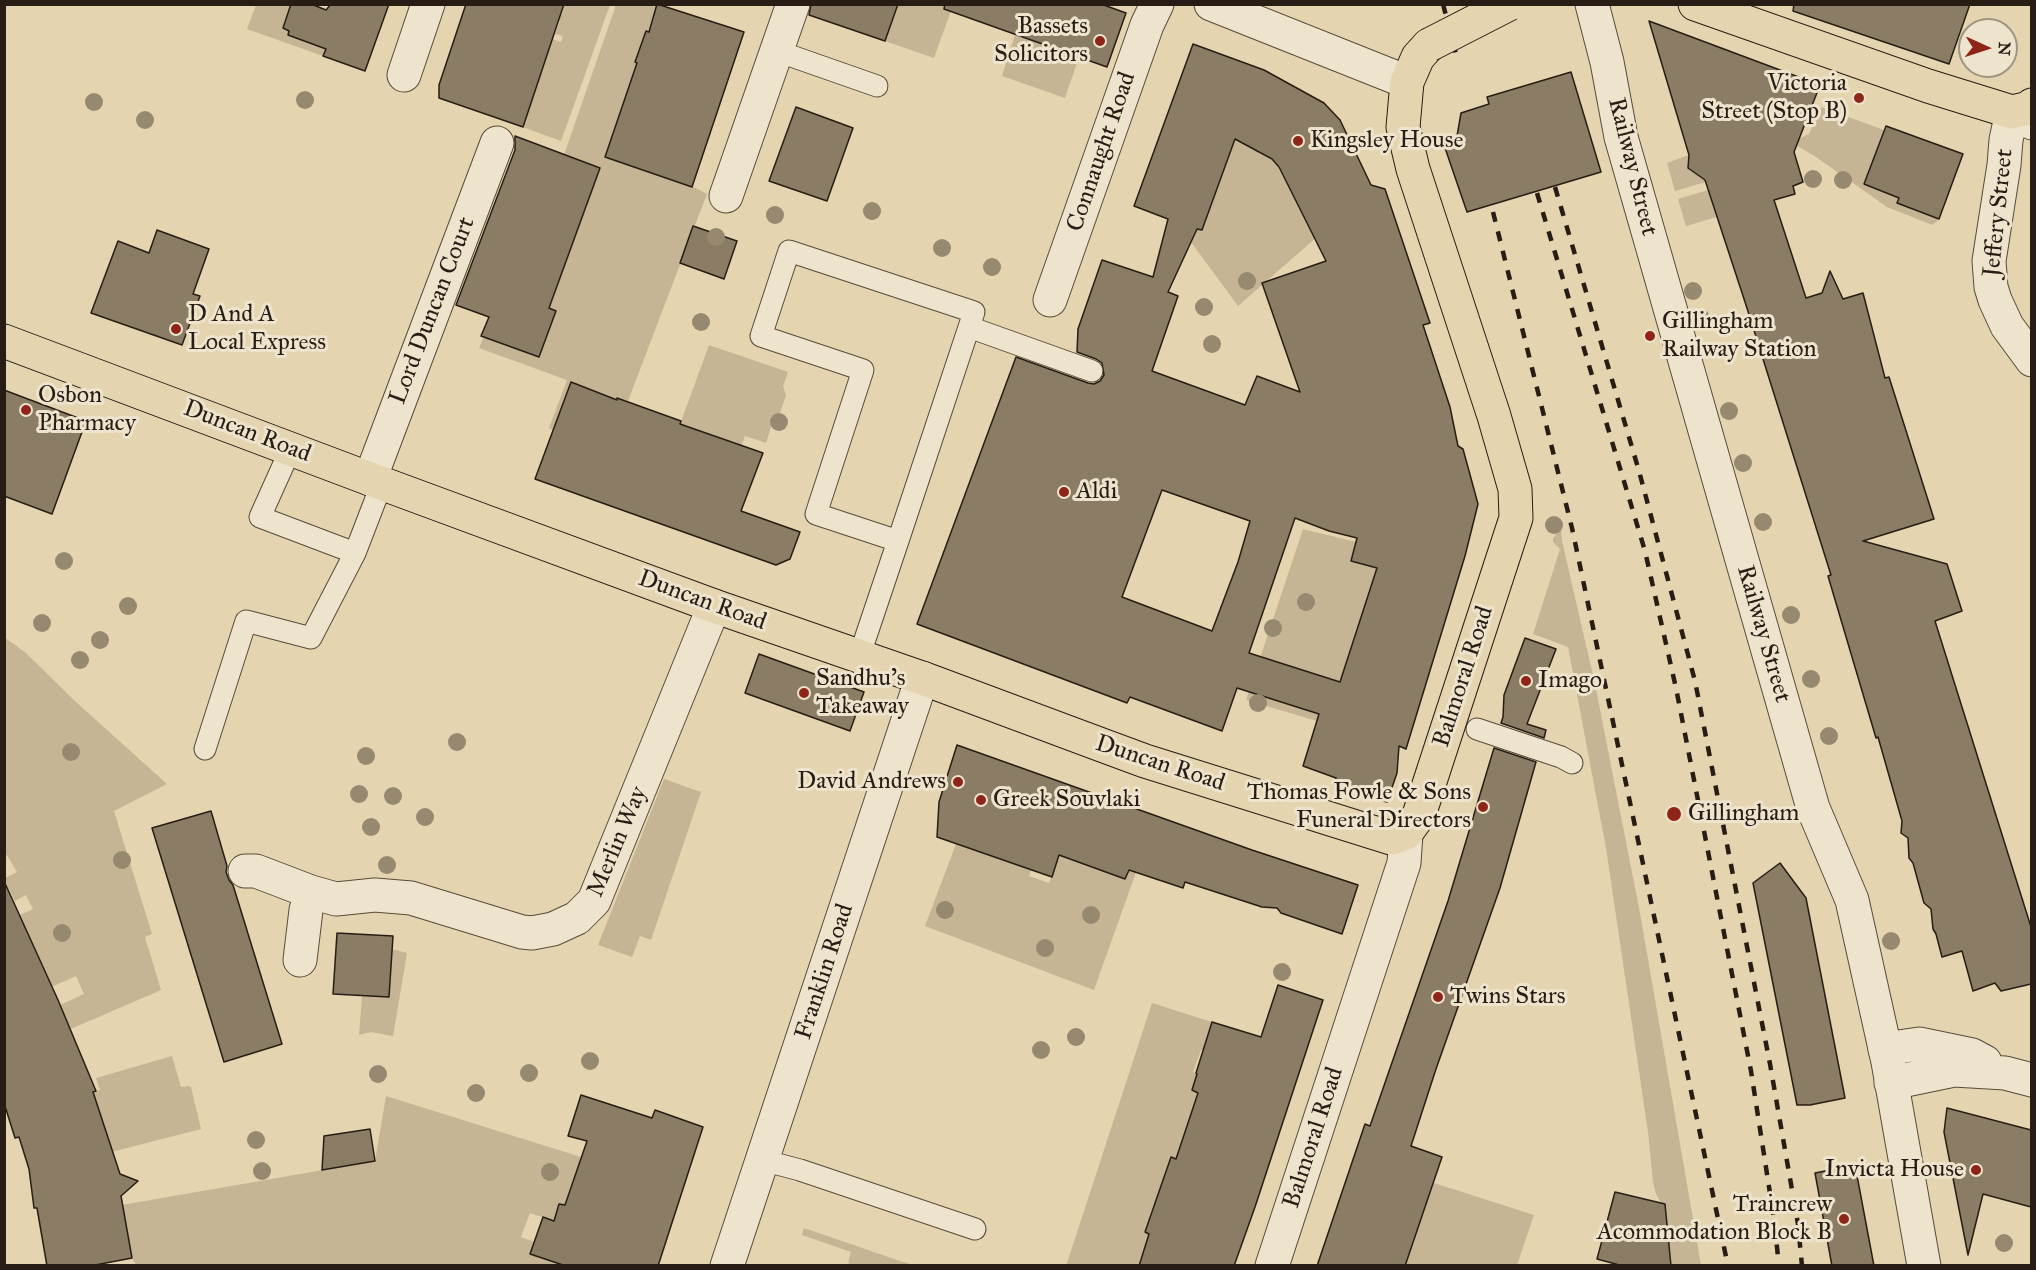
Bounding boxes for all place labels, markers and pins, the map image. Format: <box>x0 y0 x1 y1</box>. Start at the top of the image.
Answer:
place label: Bassets Solicitors <box>994 13 1088 69</box>
marker: Bassets Solicitors <box>1093 34 1107 48</box>
place label: Victoria Street (Stop B) <box>1701 70 1847 126</box>
marker: Victoria Street (Stop B) <box>1852 91 1866 105</box>
place label: Kingsley House <box>1310 127 1464 155</box>
marker: Kingsley House <box>1291 134 1305 148</box>
place label: D And A Local Express <box>188 301 326 357</box>
place label: Gillingham Railway Station <box>1662 308 1816 364</box>
marker: D And A Local Express <box>169 322 183 336</box>
marker: Gillingham Railway Station <box>1643 329 1657 343</box>
place label: Osbon Pharmacy <box>38 382 136 438</box>
marker: Osbon Pharmacy <box>19 403 33 417</box>
place label: Aldi <box>1076 478 1117 506</box>
marker: Aldi <box>1057 485 1071 499</box>
place label: Sandhu's Takeaway <box>816 665 909 721</box>
place label: Imago <box>1538 667 1602 695</box>
marker: Imago <box>1519 674 1533 688</box>
marker: Sandhu's Takeaway <box>797 686 811 700</box>
place label: David Andrews <box>797 768 946 796</box>
marker: David Andrews <box>951 775 965 789</box>
place label: Thomas Fowle & Sons Funeral Directors <box>1247 779 1471 835</box>
place label: Greek Souvlaki <box>993 786 1140 814</box>
marker: Greek Souvlaki <box>974 793 988 807</box>
marker: Thomas Fowle & Sons Funeral Directors <box>1476 800 1490 814</box>
place label: Gillingham <box>1688 800 1800 828</box>
marker: Gillingham <box>1665 805 1683 823</box>
place label: Twins Stars <box>1450 983 1566 1011</box>
marker: Twins Stars <box>1431 990 1445 1004</box>
place label: Invicta House <box>1825 1156 1964 1184</box>
marker: Invicta House <box>1969 1163 1983 1177</box>
place label: Traincrew Acommodation Block B <box>1597 1191 1832 1247</box>
marker: Traincrew Acommodation Block B <box>1837 1212 1851 1226</box>

